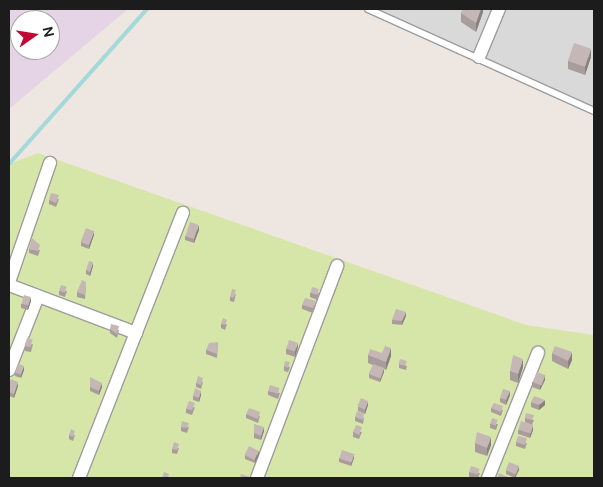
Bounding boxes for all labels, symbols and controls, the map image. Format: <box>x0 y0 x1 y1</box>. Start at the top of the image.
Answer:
north arrow <box>10 10 60 60</box>
text: N <box>39 25 59 39</box>

